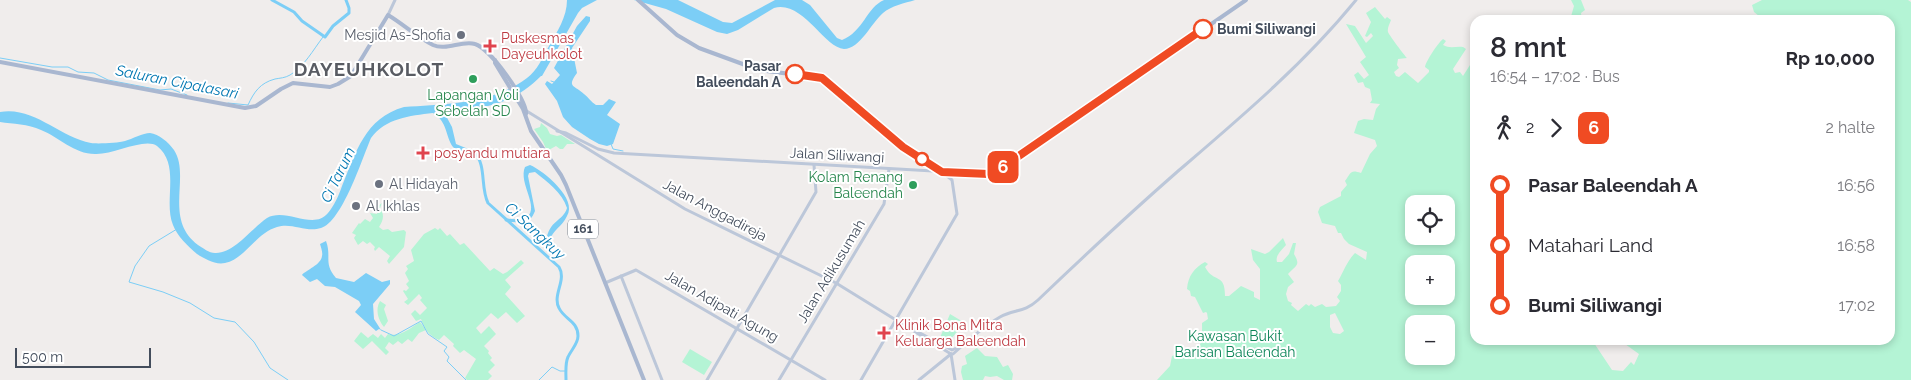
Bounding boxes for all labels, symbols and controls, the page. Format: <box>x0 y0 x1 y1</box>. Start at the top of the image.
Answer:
marker: Bumi Siliwangi <box>1193 19 1213 39</box>
place label: Bumi Siliwangi <box>1217 21 1316 37</box>
place label: Mesjid As-Shofia <box>344 27 451 43</box>
marker: Mesjid As-Shofia <box>455 29 467 41</box>
place label: Puskesmas Dayeuhkolot <box>501 30 583 62</box>
text: 8 mnt <box>1490 31 1567 64</box>
marker: Puskesmas Dayeuhkolot <box>483 39 497 53</box>
text: Rp 10,000 <box>1785 47 1875 69</box>
district label: DAYEUHKOLOT <box>294 58 444 80</box>
place label: Pasar Baleendah A <box>696 58 782 90</box>
water label: Saluran Cipalasari <box>113 61 241 103</box>
marker: Pasar Baleendah A <box>785 64 805 84</box>
text: 16:54 – 17:02 · Bus <box>1490 67 1620 86</box>
marker: Lapangan Voli Sebelah SD <box>467 73 479 85</box>
place label: Lapangan Voli Sebelah SD <box>427 87 519 119</box>
icon: walk <box>1490 114 1518 142</box>
icon: forward <box>1542 114 1570 142</box>
text: 6 <box>1588 117 1599 138</box>
text: 2 <box>1526 118 1534 137</box>
text: 2 halte <box>1826 118 1875 137</box>
water label: Ci Tarum <box>317 144 359 206</box>
place label: posyandu mutiara <box>434 145 550 161</box>
street label: Jalan Siliwangi <box>789 145 885 165</box>
marker: posyandu mutiara <box>416 146 430 160</box>
line badge: 6 <box>987 151 1019 183</box>
unlabelled marker <box>915 152 929 166</box>
text: 6 <box>998 156 1008 177</box>
place label: Kolam Renang Baleendah <box>808 169 903 201</box>
text: Pasar Baleendah A <box>1528 174 1698 196</box>
place label: Al Hidayah <box>389 176 458 192</box>
street label: Jalan Anggadireja <box>660 176 770 244</box>
text: 16:56 <box>1837 176 1875 195</box>
marker: Al Hidayah <box>373 178 385 190</box>
marker: Kolam Renang Baleendah <box>907 179 919 191</box>
map controls <box>1405 195 1455 365</box>
button: locate <box>1405 195 1455 245</box>
place label: Al Ikhlas <box>366 198 420 214</box>
water label: Ci Sangkuy <box>501 199 569 264</box>
marker: Al Ikhlas <box>350 200 362 212</box>
street label: Jalan Adikusumah <box>794 217 868 325</box>
road number: 161 <box>568 220 598 238</box>
text: Matahari Land <box>1528 234 1653 256</box>
text: 16:58 <box>1837 236 1875 255</box>
button: + <box>1405 255 1455 305</box>
street label: Jalan Adipati Agung <box>663 267 781 345</box>
text: Bumi Siliwangi <box>1528 294 1662 316</box>
text: 17:02 <box>1839 296 1875 315</box>
button: − <box>1405 315 1455 365</box>
place label: Klinik Bona Mitra Keluarga Baleendah <box>895 317 1026 349</box>
marker: Klinik Bona Mitra Keluarga Baleendah <box>877 326 891 340</box>
park label: Kawasan Bukit Barisan Baleendah <box>1175 328 1295 360</box>
scale bar <box>15 345 151 368</box>
text: 500 m <box>22 349 63 365</box>

